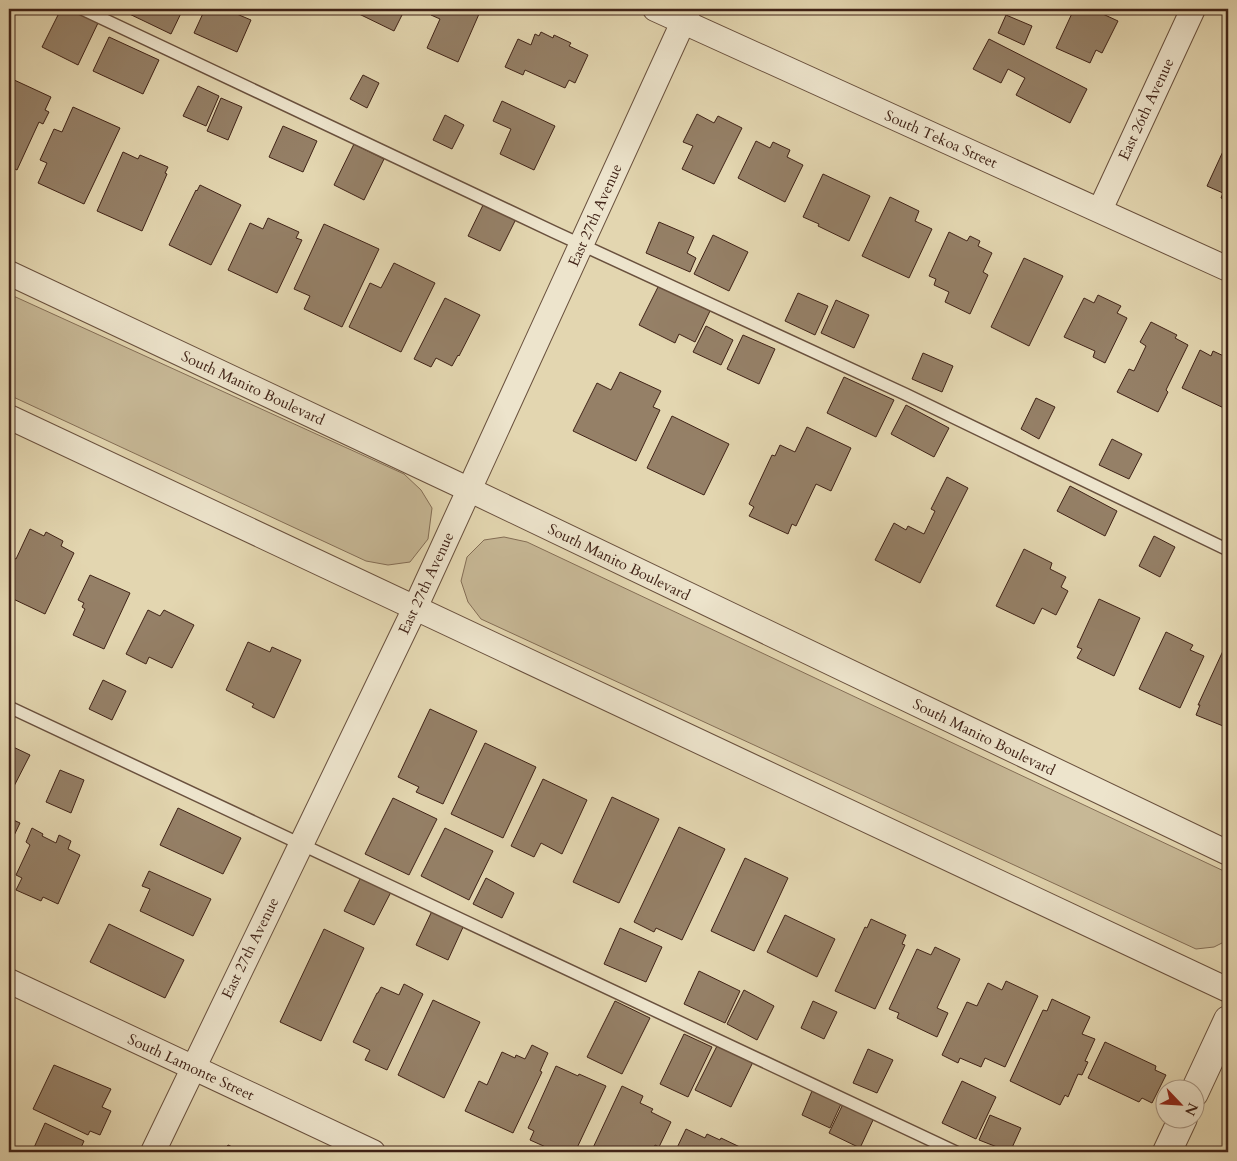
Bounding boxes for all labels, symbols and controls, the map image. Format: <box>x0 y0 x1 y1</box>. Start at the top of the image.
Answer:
street label: East 26th Avenue <box>1114 55 1178 163</box>
street label: South Tekoa Street <box>881 105 1001 173</box>
street label: East 27th Avenue <box>563 160 627 270</box>
street label: South Manito Boulevard <box>178 346 328 430</box>
street label: South Manito Boulevard <box>545 519 693 605</box>
street label: East 27th Avenue <box>394 529 458 637</box>
street label: South Manito Boulevard <box>910 694 1058 780</box>
street label: East 27th Avenue <box>217 894 283 1002</box>
street label: South Lamonte Street <box>125 1029 258 1105</box>
north arrow <box>1154 1078 1204 1128</box>
text: N <box>1180 1100 1203 1119</box>

